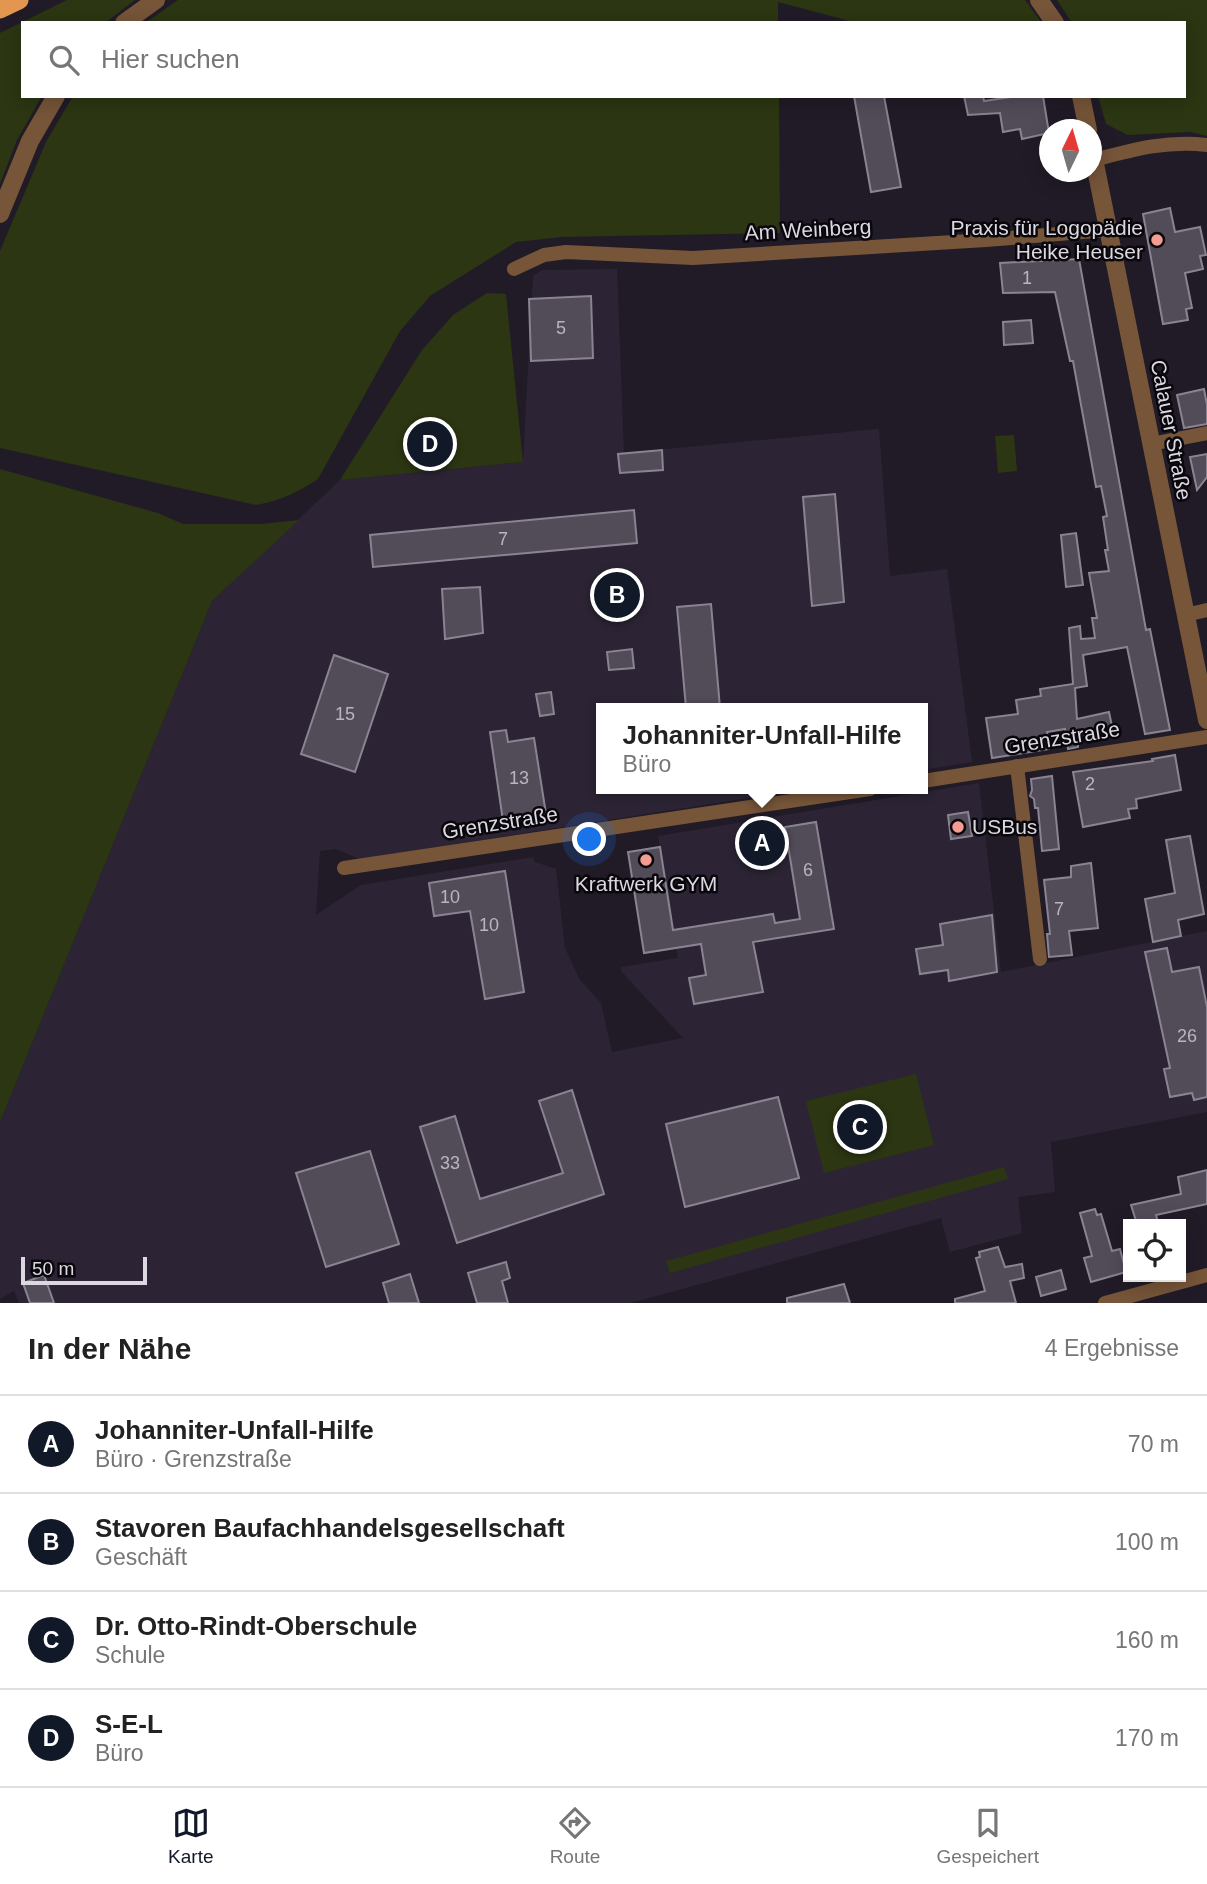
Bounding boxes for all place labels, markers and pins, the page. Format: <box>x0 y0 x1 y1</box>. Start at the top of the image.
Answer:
place label: Praxis für Logopädie Heike Heuser <box>950 216 1143 263</box>
marker: Praxis für Logopädie Heike Heuser <box>1149 232 1165 248</box>
pin: D <box>407 418 453 470</box>
pin: B <box>594 569 640 621</box>
place label: USBus <box>972 815 1037 838</box>
pin: A <box>739 817 785 869</box>
marker: USBus <box>950 819 966 835</box>
marker: Kraftwerk GYM <box>638 852 654 868</box>
place label: Kraftwerk GYM <box>575 872 717 895</box>
pin: C <box>837 1101 883 1153</box>

